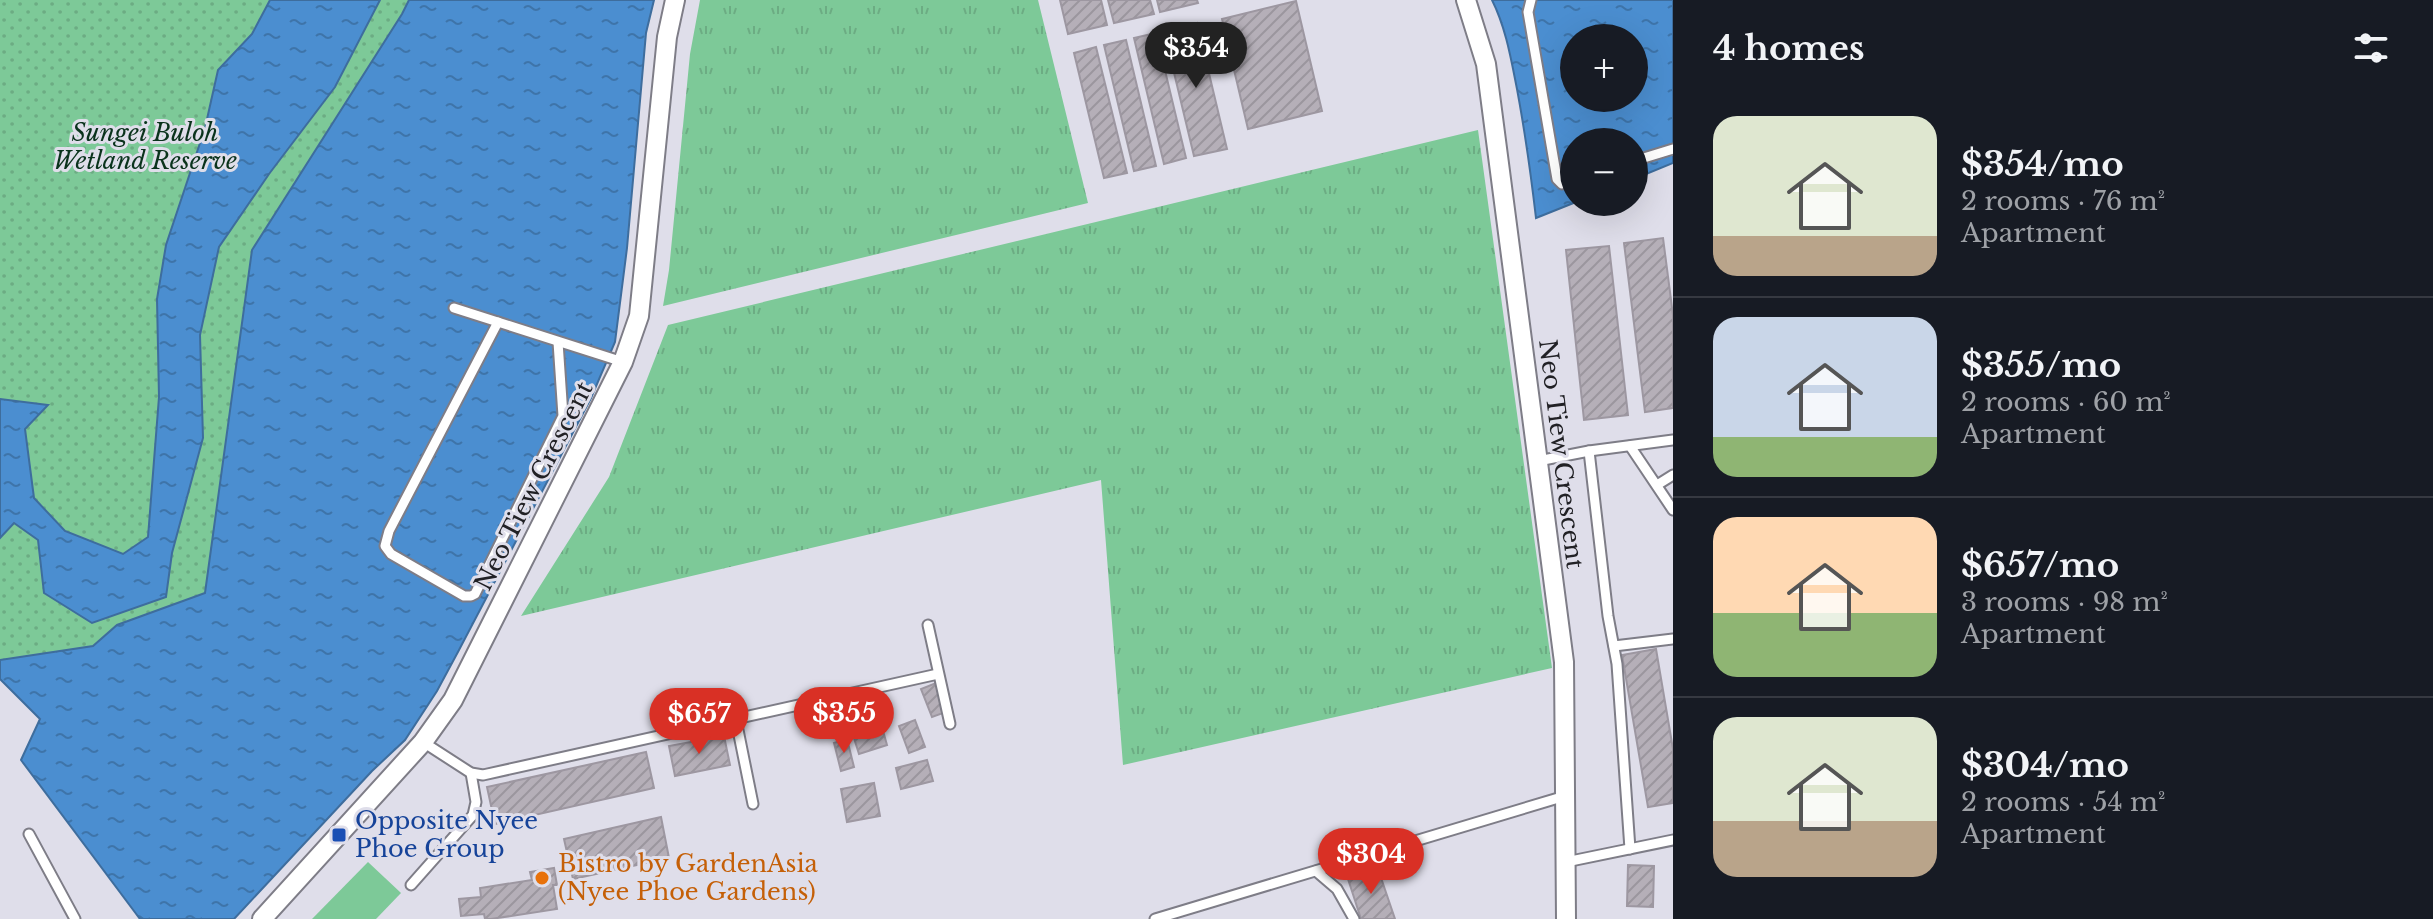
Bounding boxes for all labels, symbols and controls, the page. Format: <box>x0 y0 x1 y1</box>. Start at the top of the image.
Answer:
pin: $354 <box>1149 22 1243 90</box>
map controls <box>1560 24 1648 216</box>
button: + <box>1560 24 1648 112</box>
icon: filters <box>2349 26 2393 70</box>
text: 4 homes <box>1713 27 1865 69</box>
text: $354 <box>1163 32 1229 64</box>
park label: Sungei Buloh Wetland Reserve <box>53 118 237 175</box>
button: − <box>1560 128 1648 216</box>
text: $354/mo <box>1961 143 2124 185</box>
icon: home <box>1777 148 1873 244</box>
text: 2 rooms · 76 m² <box>1961 185 2165 217</box>
text: Apartment <box>1961 217 2106 249</box>
street label: Neo Tiew Crescent <box>1533 338 1590 570</box>
text: $355/mo <box>1961 344 2121 386</box>
icon: home <box>1777 349 1873 445</box>
street label: Neo Tiew Crescent <box>468 376 599 595</box>
text: 2 rooms · 60 m² <box>1961 386 2171 418</box>
text: Apartment <box>1961 418 2106 450</box>
text: $657/mo <box>1961 544 2119 586</box>
icon: home <box>1777 549 1873 645</box>
text: 3 rooms · 98 m² <box>1961 586 2168 618</box>
text: Apartment <box>1961 618 2106 650</box>
pin: $355 <box>797 687 891 755</box>
pin: $657 <box>652 688 746 756</box>
text: $355 <box>812 697 876 729</box>
text: $657 <box>667 698 731 730</box>
text: $304/mo <box>1961 744 2129 786</box>
icon: home <box>1777 749 1873 845</box>
text: 2 rooms · 54 m² <box>1961 786 2165 818</box>
place label: Opposite Nyee Phoe Group <box>355 806 538 863</box>
text: Apartment <box>1961 818 2106 850</box>
marker: Opposite Nyee Phoe Group <box>330 826 348 844</box>
pin: $304 <box>1324 828 1418 896</box>
text: $304 <box>1336 838 1406 870</box>
place label: Bistro by GardenAsia (Nyee Phoe Gardens) <box>558 849 819 906</box>
marker: Bistro by GardenAsia (Nyee Phoe Gardens) <box>533 869 551 887</box>

